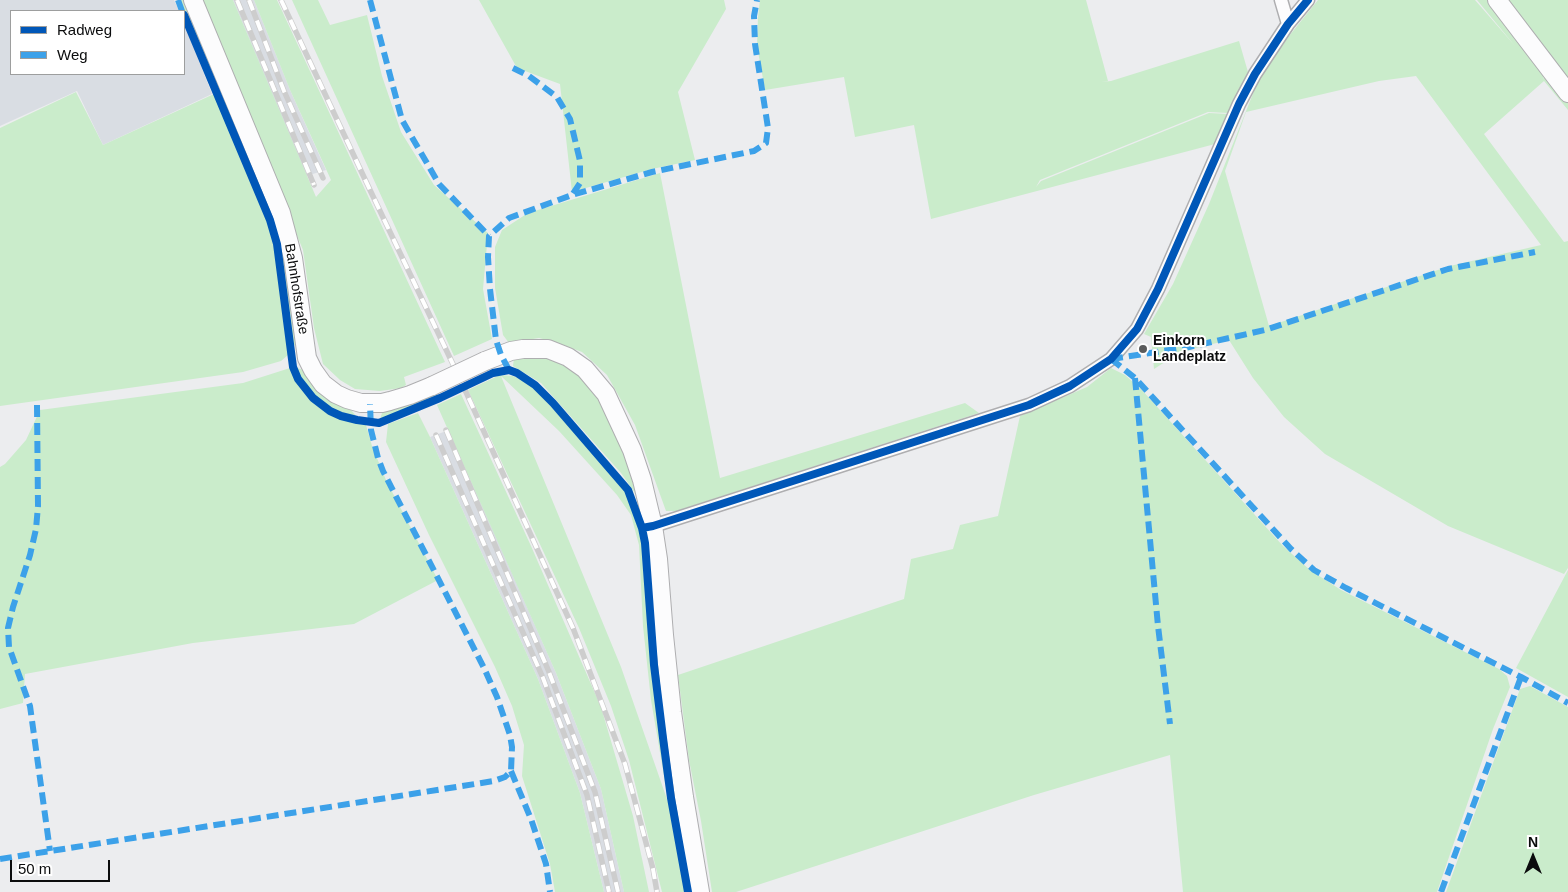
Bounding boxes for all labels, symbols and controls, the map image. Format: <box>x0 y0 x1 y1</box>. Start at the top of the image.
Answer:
legend <box>10 10 185 75</box>
text: Radweg <box>57 21 112 38</box>
text: Weg <box>57 46 88 63</box>
street label: Bahnhofstraße <box>281 242 311 336</box>
place label: Einkorn Landeplatz <box>1153 333 1226 366</box>
marker: Einkorn Landeplatz <box>1137 343 1149 355</box>
north arrow <box>1508 832 1558 882</box>
text: N <box>1528 834 1538 850</box>
scale bar <box>12 850 112 882</box>
text: 50 m <box>18 860 51 877</box>

